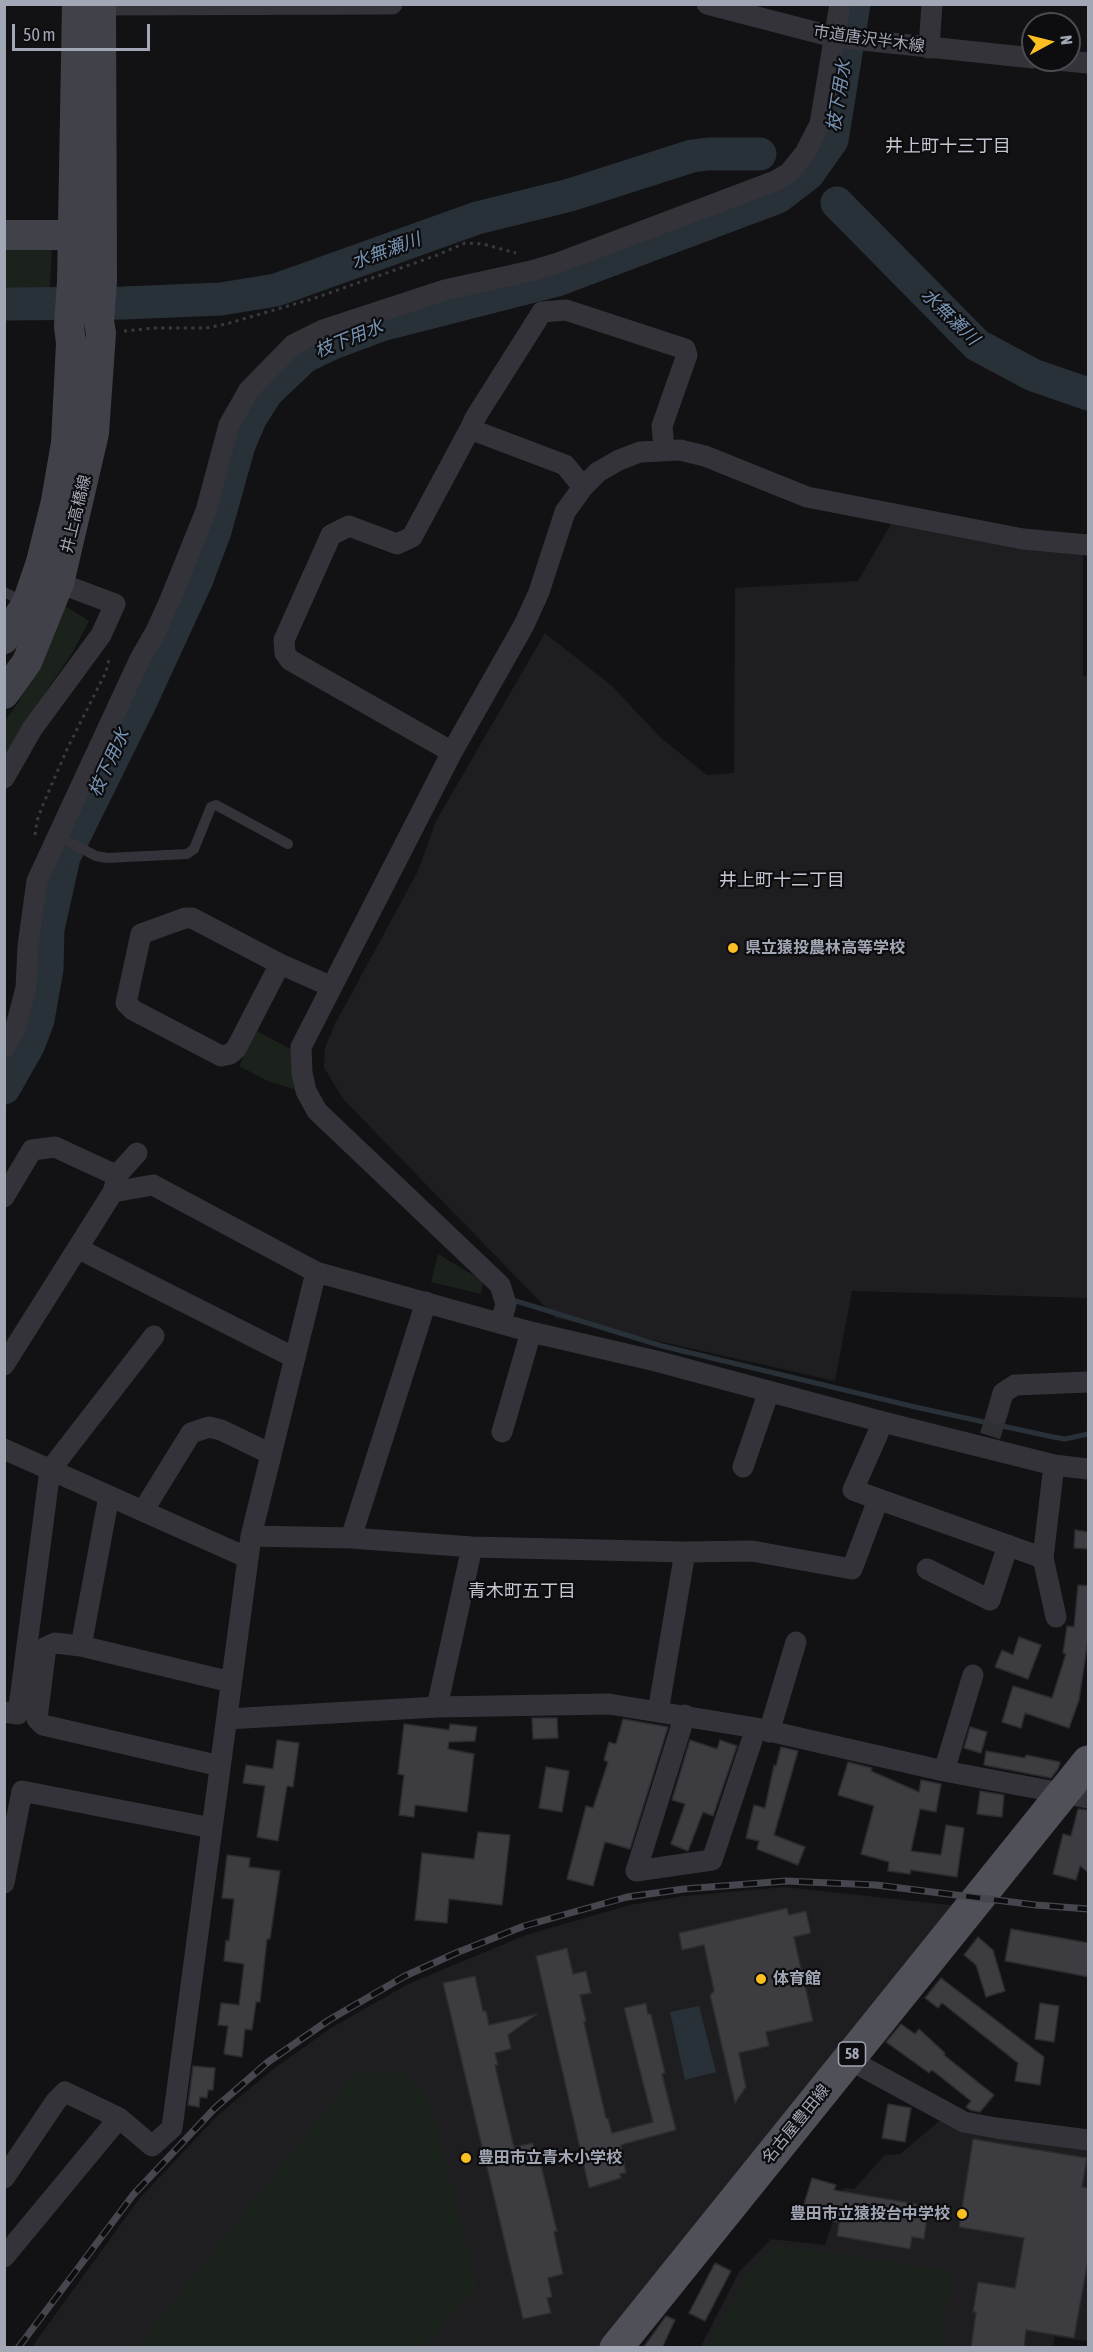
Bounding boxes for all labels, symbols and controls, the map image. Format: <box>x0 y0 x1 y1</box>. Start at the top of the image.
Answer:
scale bar <box>15 12 153 50</box>
north arrow <box>1021 12 1081 72</box>
street label: 市道唐沢半木線 <box>812 22 926 56</box>
text: 50 m <box>23 24 55 45</box>
text: N <box>1057 34 1076 46</box>
water label: 枝下用水 <box>823 59 855 133</box>
district label: 井上町十三丁目 <box>885 135 1011 157</box>
water label: 水無瀬川 <box>348 229 424 273</box>
water label: 水無瀬川 <box>917 284 983 350</box>
water label: 枝下用水 <box>312 316 386 362</box>
street label: 井上高橋線 <box>57 473 95 555</box>
water label: 枝下用水 <box>84 726 134 800</box>
district label: 井上町十二丁目 <box>719 869 845 891</box>
place label: 県立猿投農林高等学校 <box>745 938 905 958</box>
marker: 県立猿投農林高等学校 <box>726 941 740 955</box>
district label: 青木町五丁目 <box>468 1580 576 1602</box>
place label: 体育館 <box>773 1969 821 1989</box>
marker: 体育館 <box>754 1972 768 1986</box>
road number: 58 <box>838 2042 866 2066</box>
street label: 名古屋豊田線 <box>758 2081 834 2167</box>
place label: 豊田市立青木小学校 <box>478 2148 622 2168</box>
marker: 豊田市立青木小学校 <box>459 2151 473 2165</box>
place label: 豊田市立猿投台中学校 <box>790 2204 950 2224</box>
marker: 豊田市立猿投台中学校 <box>955 2207 969 2221</box>

